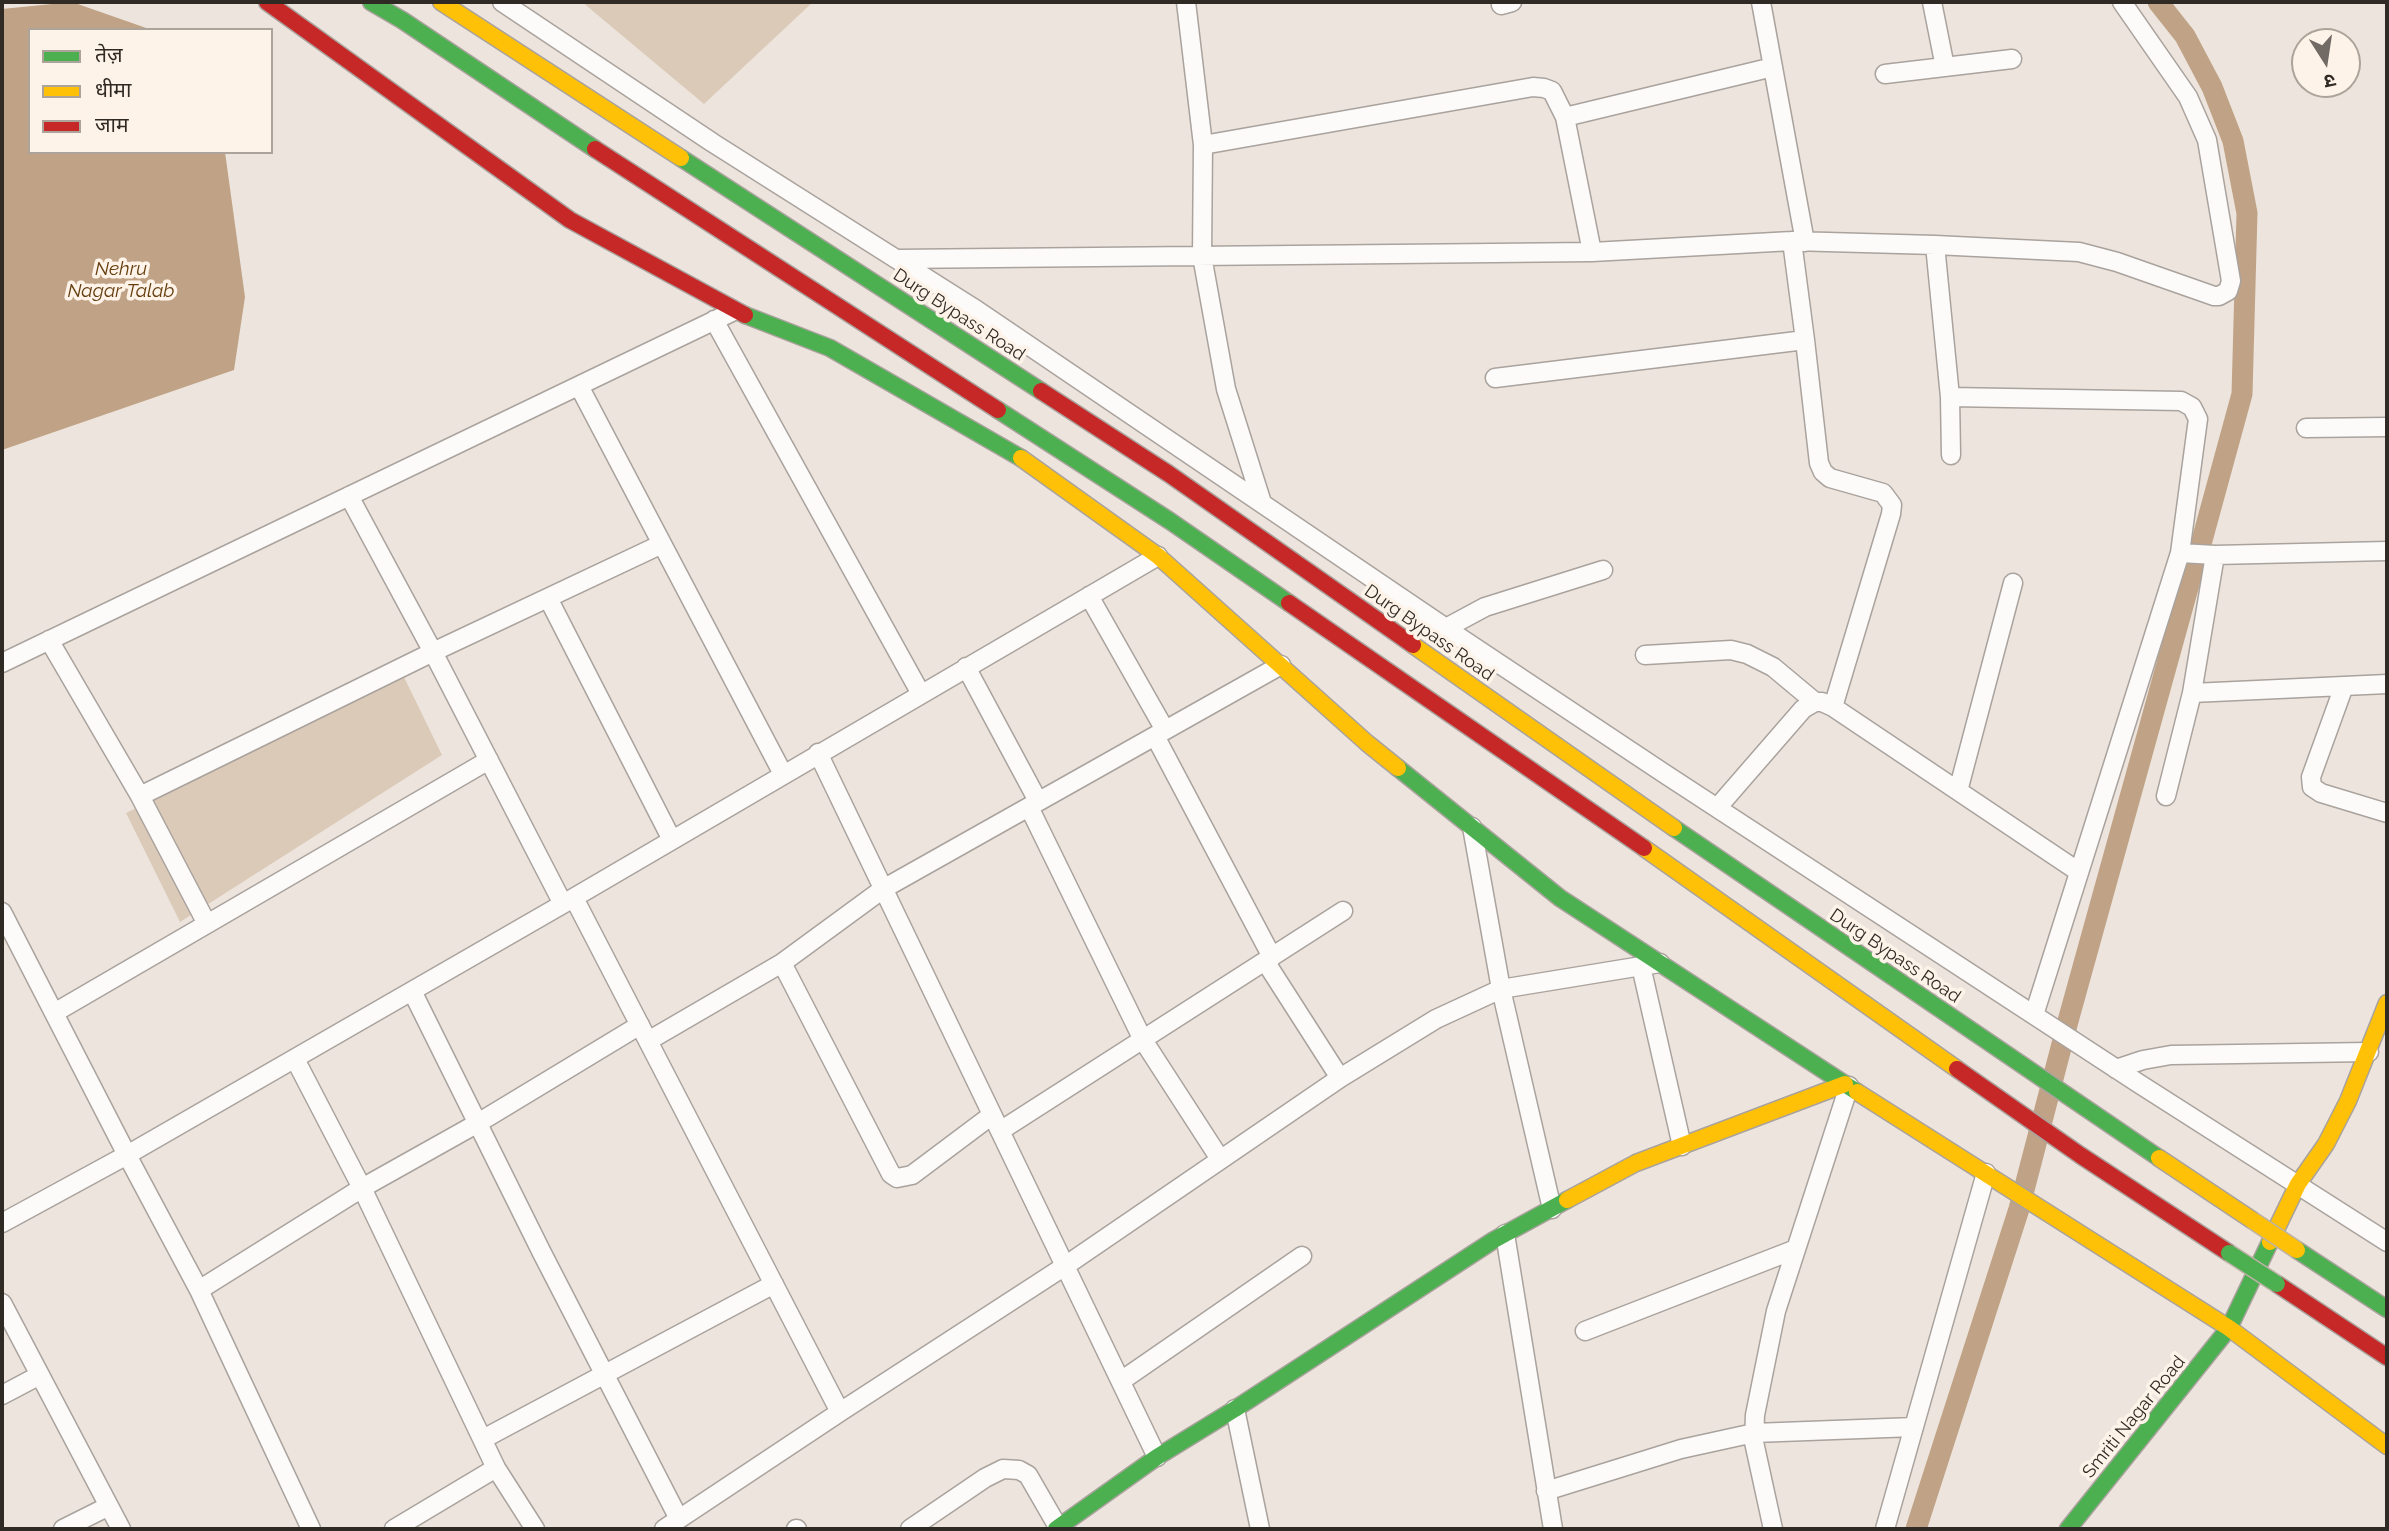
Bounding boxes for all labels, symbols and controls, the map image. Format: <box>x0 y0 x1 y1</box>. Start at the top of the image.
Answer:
legend <box>28 28 273 154</box>
north arrow <box>2291 28 2361 98</box>
text: तेज़ <box>95 42 123 67</box>
text: उ <box>2322 70 2338 94</box>
text: धीमा <box>95 77 131 102</box>
text: जाम <box>95 112 129 137</box>
water label: Nehru Nagar Talab <box>67 258 175 302</box>
street label: Durg Bypass Road <box>889 264 1029 366</box>
street label: Durg Bypass Road <box>1360 580 1498 686</box>
street label: Durg Bypass Road <box>1826 904 1964 1008</box>
street label: Smriti Nagar Road <box>2078 1352 2190 1482</box>

